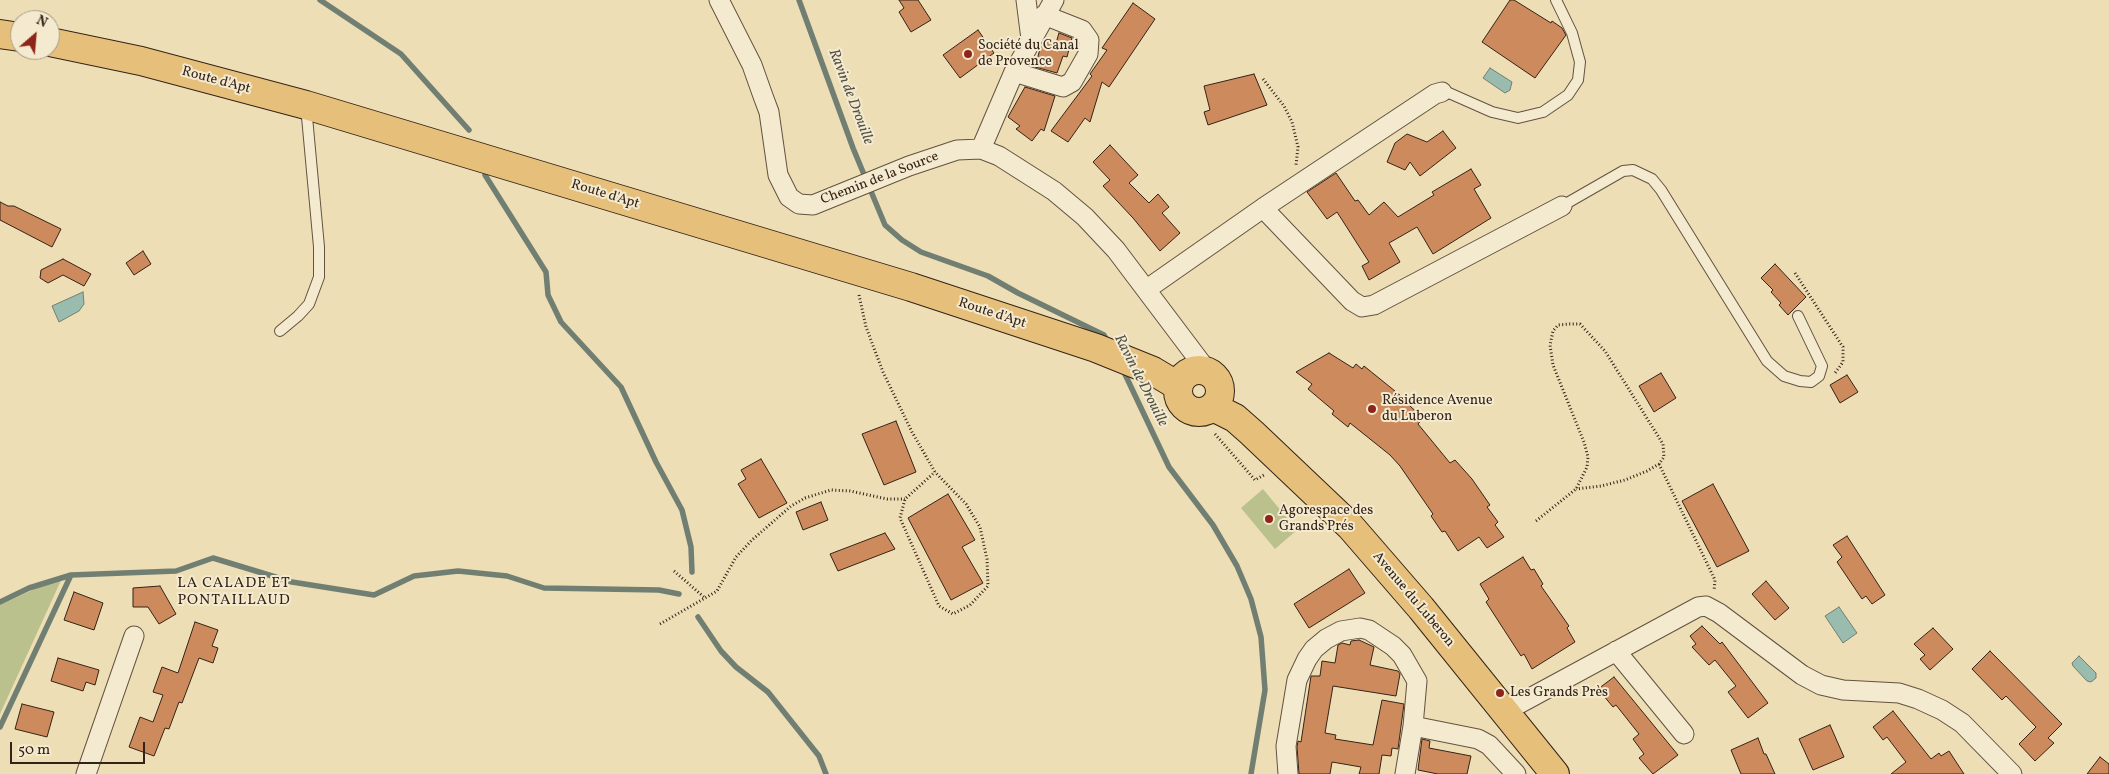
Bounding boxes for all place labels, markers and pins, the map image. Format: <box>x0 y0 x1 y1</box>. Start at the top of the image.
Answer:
place label: Société du Canal de Provence <box>978 38 1079 70</box>
marker: Société du Canal de Provence <box>962 48 974 60</box>
place label: Résidence Avenue du Luberon <box>1382 393 1493 426</box>
marker: Résidence Avenue du Luberon <box>1366 403 1378 415</box>
place label: Agorespace des Grands Prés <box>1279 503 1373 536</box>
marker: Agorespace des Grands Prés <box>1263 513 1275 525</box>
place label: Les Grands Près <box>1510 685 1608 701</box>
marker: Les Grands Près <box>1494 687 1506 699</box>

